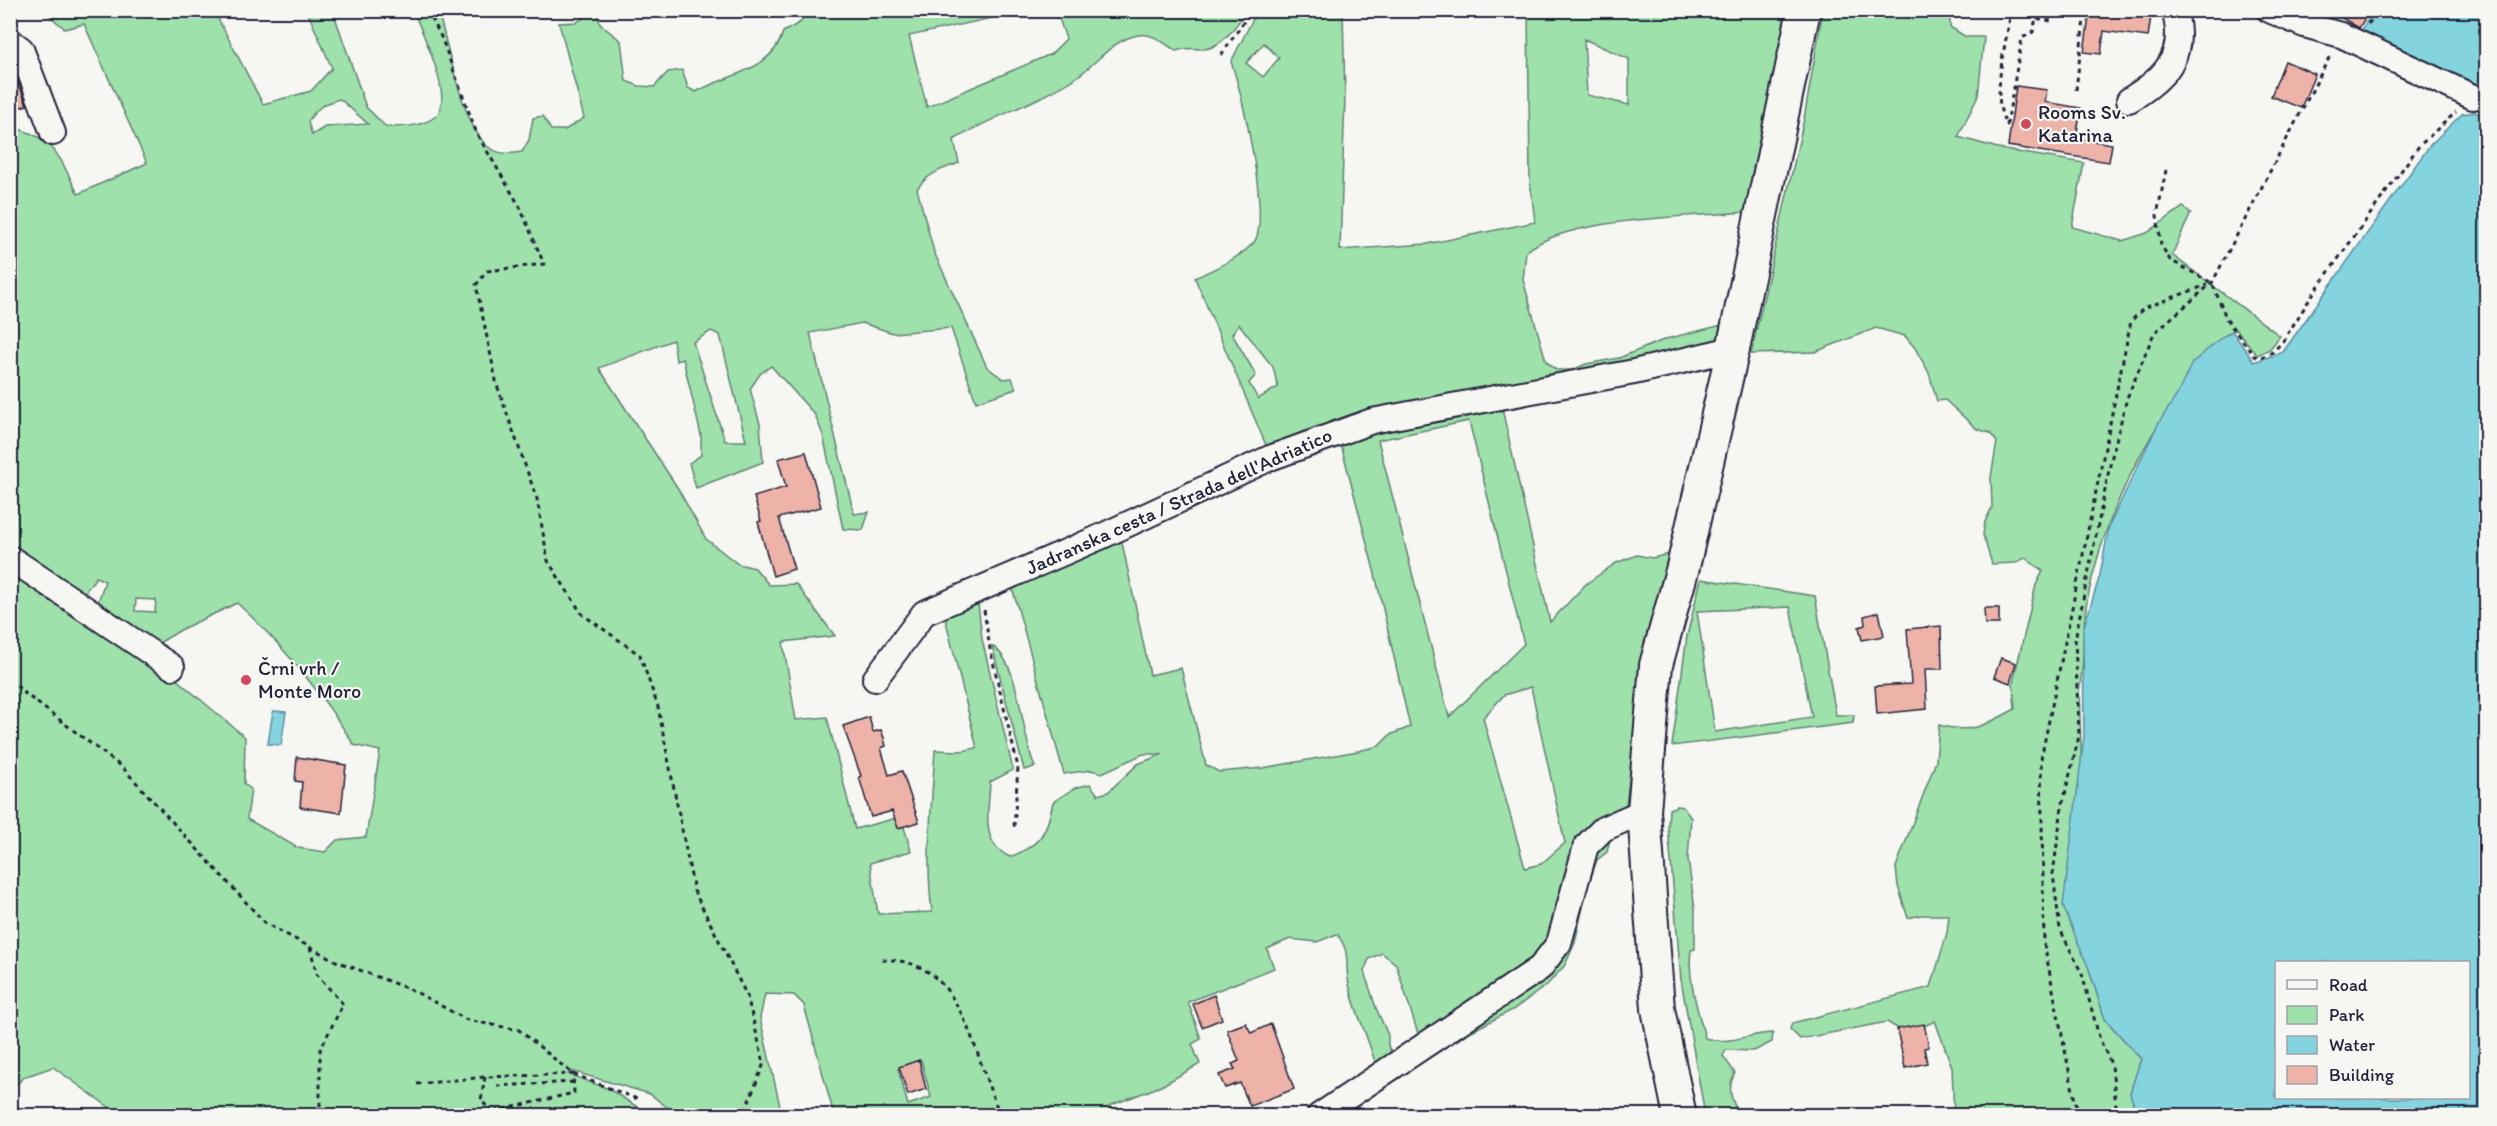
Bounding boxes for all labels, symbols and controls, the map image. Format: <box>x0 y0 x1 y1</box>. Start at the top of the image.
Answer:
place label: Rooms Sv. Katarina <box>2038 100 2126 147</box>
marker: Rooms Sv. Katarina <box>2019 117 2033 131</box>
street label: Jadranska cesta / Strada dell'Adriatico <box>1022 422 1336 580</box>
place label: Črni vrh / Monte Moro <box>258 656 361 703</box>
marker: Črni vrh / Monte Moro <box>239 673 253 687</box>
legend <box>2275 961 2470 1099</box>
text: Road <box>2329 974 2368 996</box>
text: Park <box>2329 1004 2364 1026</box>
text: Water <box>2329 1034 2375 1056</box>
text: Building <box>2329 1064 2395 1086</box>

